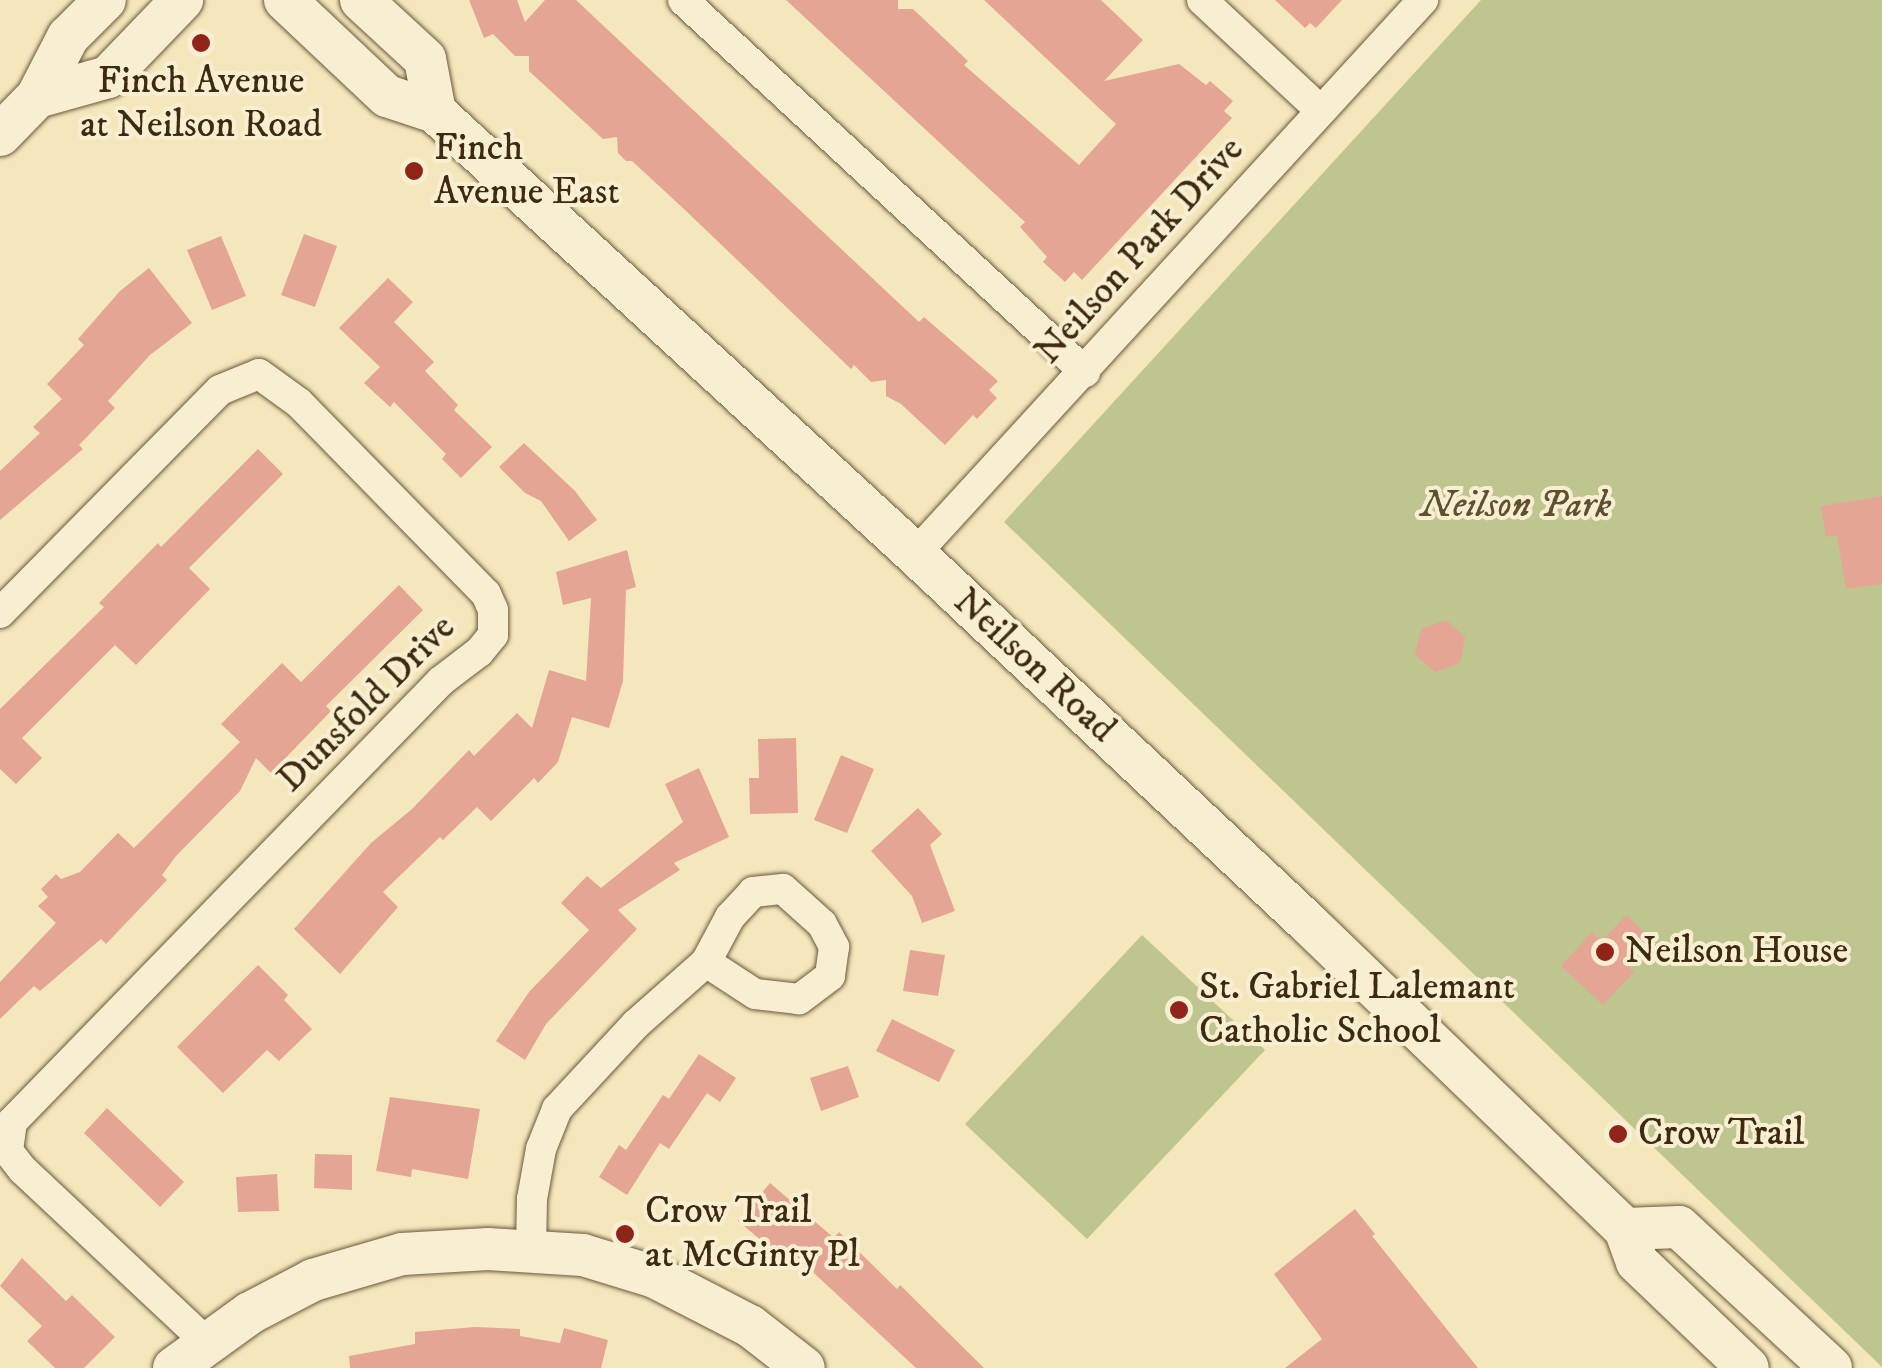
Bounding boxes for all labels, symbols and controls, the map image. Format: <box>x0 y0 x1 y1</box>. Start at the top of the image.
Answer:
marker: Finch Avenue at Neilson Road <box>190 32 212 54</box>
place label: Finch Avenue at Neilson Road <box>80 59 322 148</box>
place label: Finch Avenue East <box>434 126 620 215</box>
street label: Neilson Park Drive <box>1026 128 1254 374</box>
marker: Finch Avenue East <box>403 160 425 182</box>
park label: Neilson Park <box>1421 483 1611 529</box>
street label: Neilson Road <box>943 579 1125 753</box>
street label: Dunsfold Drive <box>269 606 465 802</box>
place label: Neilson House <box>1625 929 1848 975</box>
marker: Neilson House <box>1594 941 1616 963</box>
place label: St. Gabriel Lalemant Catholic School <box>1199 965 1515 1054</box>
marker: St. Gabriel Lalemant Catholic School <box>1168 999 1190 1021</box>
place label: Crow Trail <box>1638 1111 1804 1157</box>
marker: Crow Trail <box>1607 1123 1629 1145</box>
place label: Crow Trail at McGinty Pl <box>645 1189 860 1278</box>
marker: Crow Trail at McGinty Pl <box>614 1223 636 1245</box>

